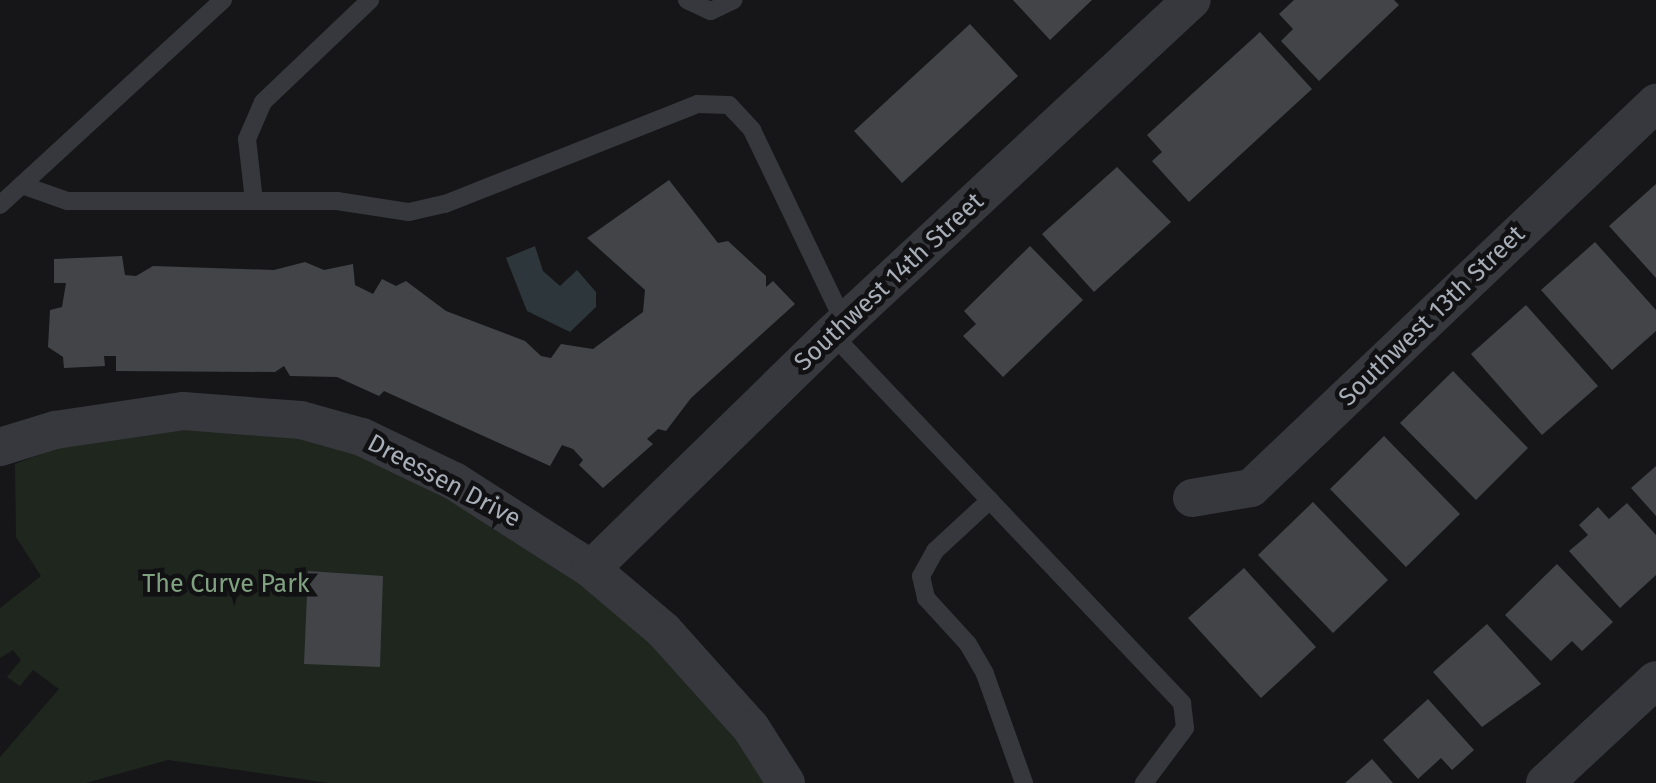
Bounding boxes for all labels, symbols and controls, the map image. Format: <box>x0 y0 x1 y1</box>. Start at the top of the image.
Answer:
street label: Southwest 14th Street <box>788 187 990 377</box>
street label: Southwest 13th Street <box>1333 220 1531 412</box>
street label: Dreessen Drive <box>362 428 526 534</box>
park label: The Curve Park <box>142 569 310 599</box>

